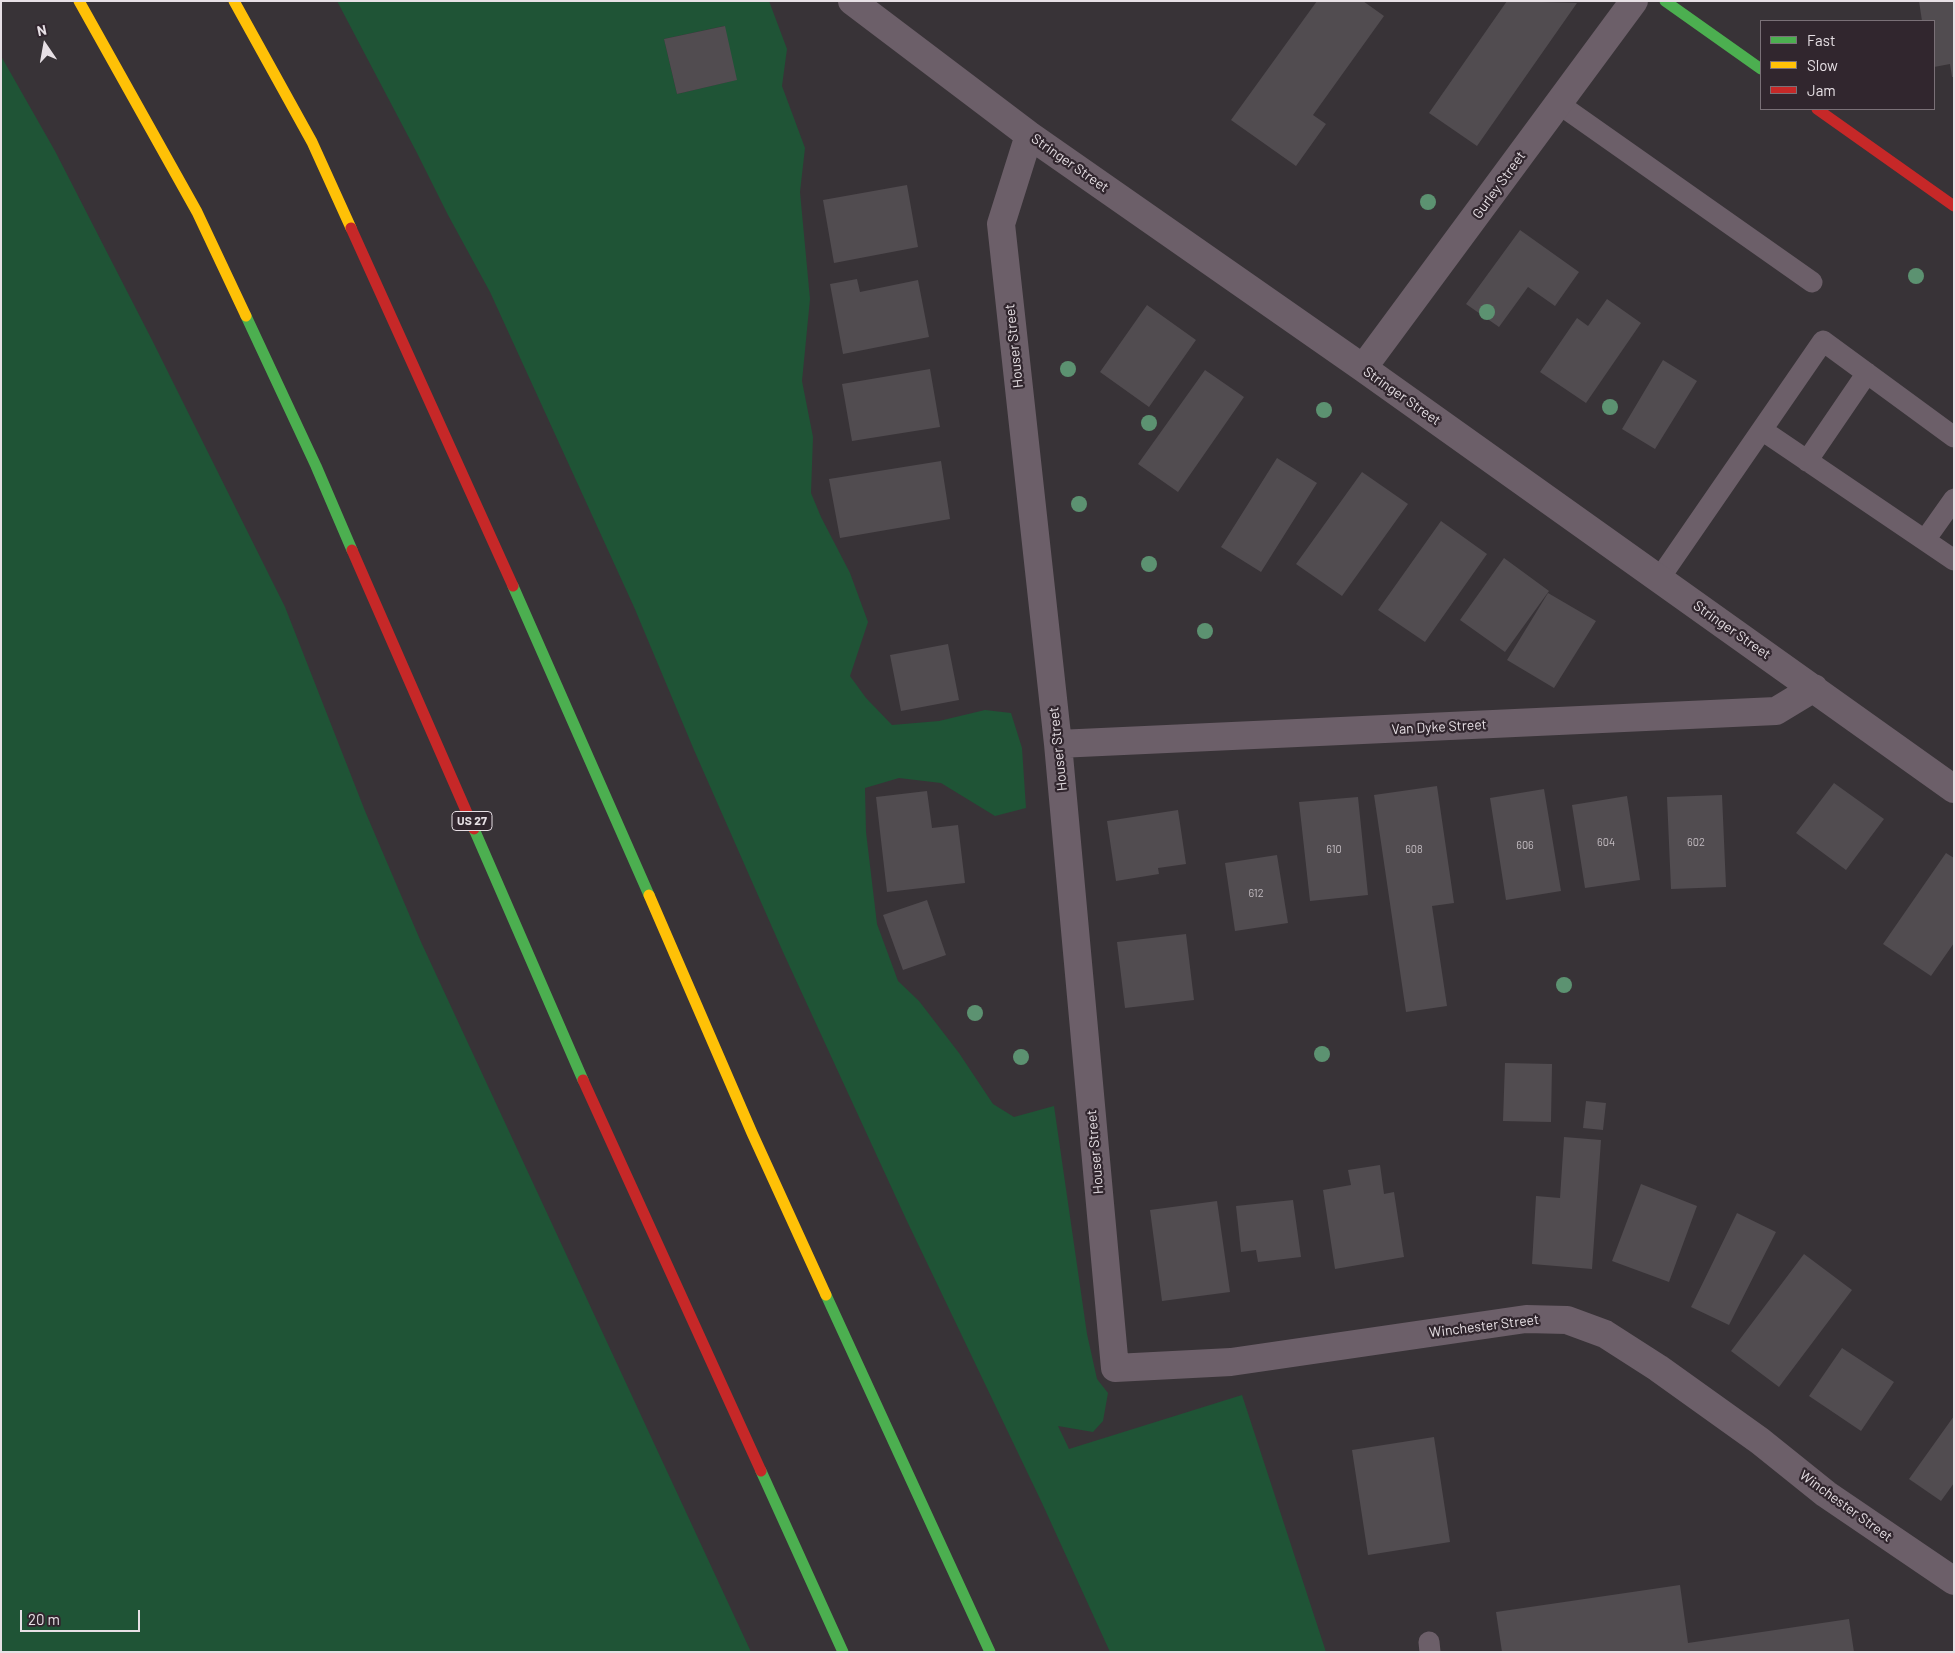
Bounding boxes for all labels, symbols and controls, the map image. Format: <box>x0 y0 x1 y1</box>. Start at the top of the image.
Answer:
north arrow <box>20 20 70 70</box>
legend <box>1760 20 1935 110</box>
text: N <box>35 21 48 39</box>
text: Fast <box>1807 31 1835 49</box>
text: Slow <box>1807 56 1838 74</box>
text: Jam <box>1807 81 1836 99</box>
street label: Stringer Street <box>1028 130 1112 196</box>
street label: Gurley Street <box>1469 148 1529 222</box>
street label: Houser Street <box>1001 303 1027 389</box>
street label: Stringer Street <box>1360 363 1444 429</box>
street label: Stringer Street <box>1690 597 1774 663</box>
street label: Houser Street <box>1045 706 1071 792</box>
street label: Van Dyke Street <box>1391 716 1487 738</box>
road number: US 27 <box>452 811 492 830</box>
house number: 604 <box>1597 835 1615 849</box>
house number: 602 <box>1687 835 1705 849</box>
house number: 606 <box>1516 838 1534 852</box>
house number: 610 <box>1326 842 1342 856</box>
house number: 608 <box>1405 842 1423 856</box>
house number: 612 <box>1248 886 1264 900</box>
street label: Houser Street <box>1083 1109 1107 1195</box>
street label: Winchester Street <box>1428 1311 1540 1341</box>
street label: Winchester Street <box>1796 1467 1896 1545</box>
scale bar <box>22 1600 142 1632</box>
text: 20 m <box>28 1610 60 1628</box>

